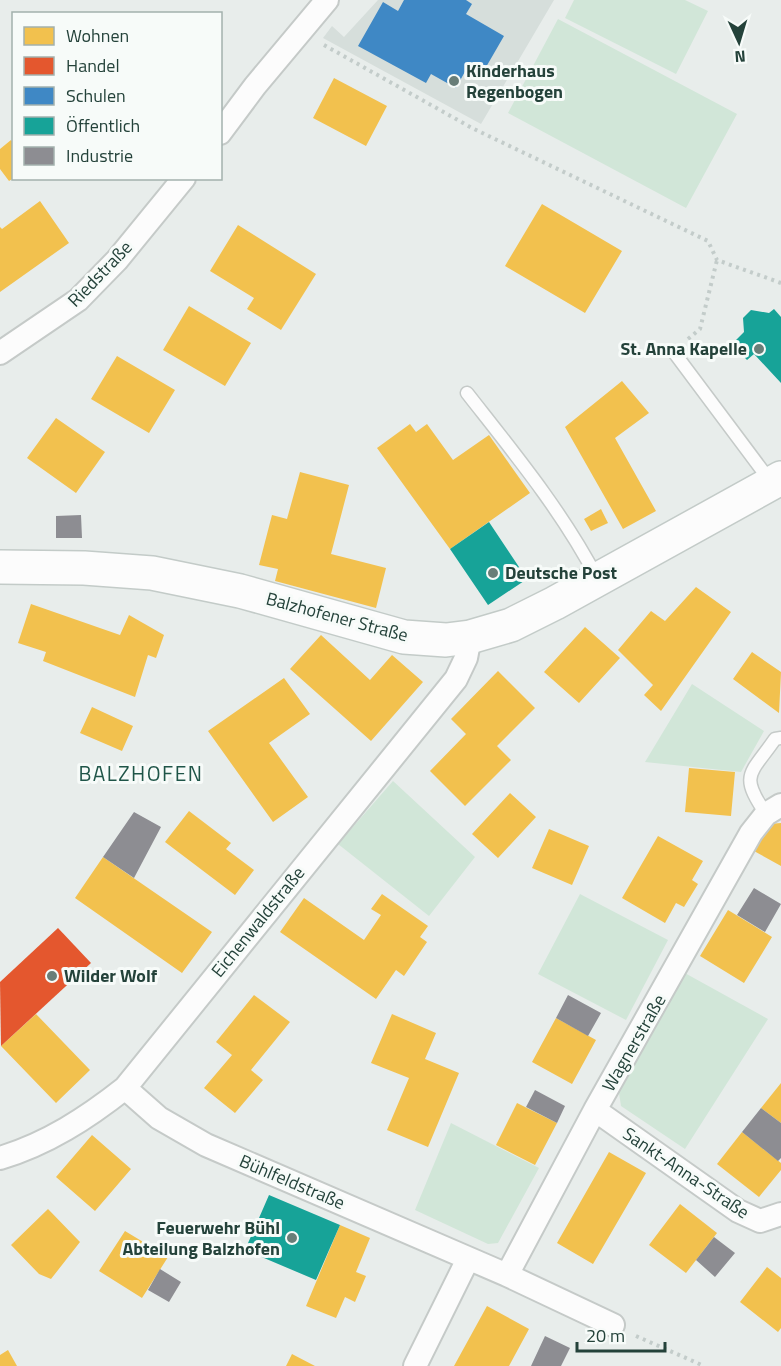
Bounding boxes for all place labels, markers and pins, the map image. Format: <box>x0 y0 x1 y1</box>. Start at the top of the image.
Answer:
place label: Kinderhaus Regenbogen <box>466 57 563 105</box>
marker: Kinderhaus Regenbogen <box>447 74 461 88</box>
place label: St. Anna Kapelle <box>621 335 747 362</box>
marker: St. Anna Kapelle <box>752 342 766 356</box>
place label: Deutsche Post <box>505 559 617 586</box>
marker: Deutsche Post <box>486 566 500 580</box>
place label: Wilder Wolf <box>64 962 158 989</box>
marker: Wilder Wolf <box>45 969 59 983</box>
place label: Feuerwehr Bühl Abteilung Balzhofen <box>122 1214 280 1262</box>
marker: Feuerwehr Bühl Abteilung Balzhofen <box>285 1231 299 1245</box>

